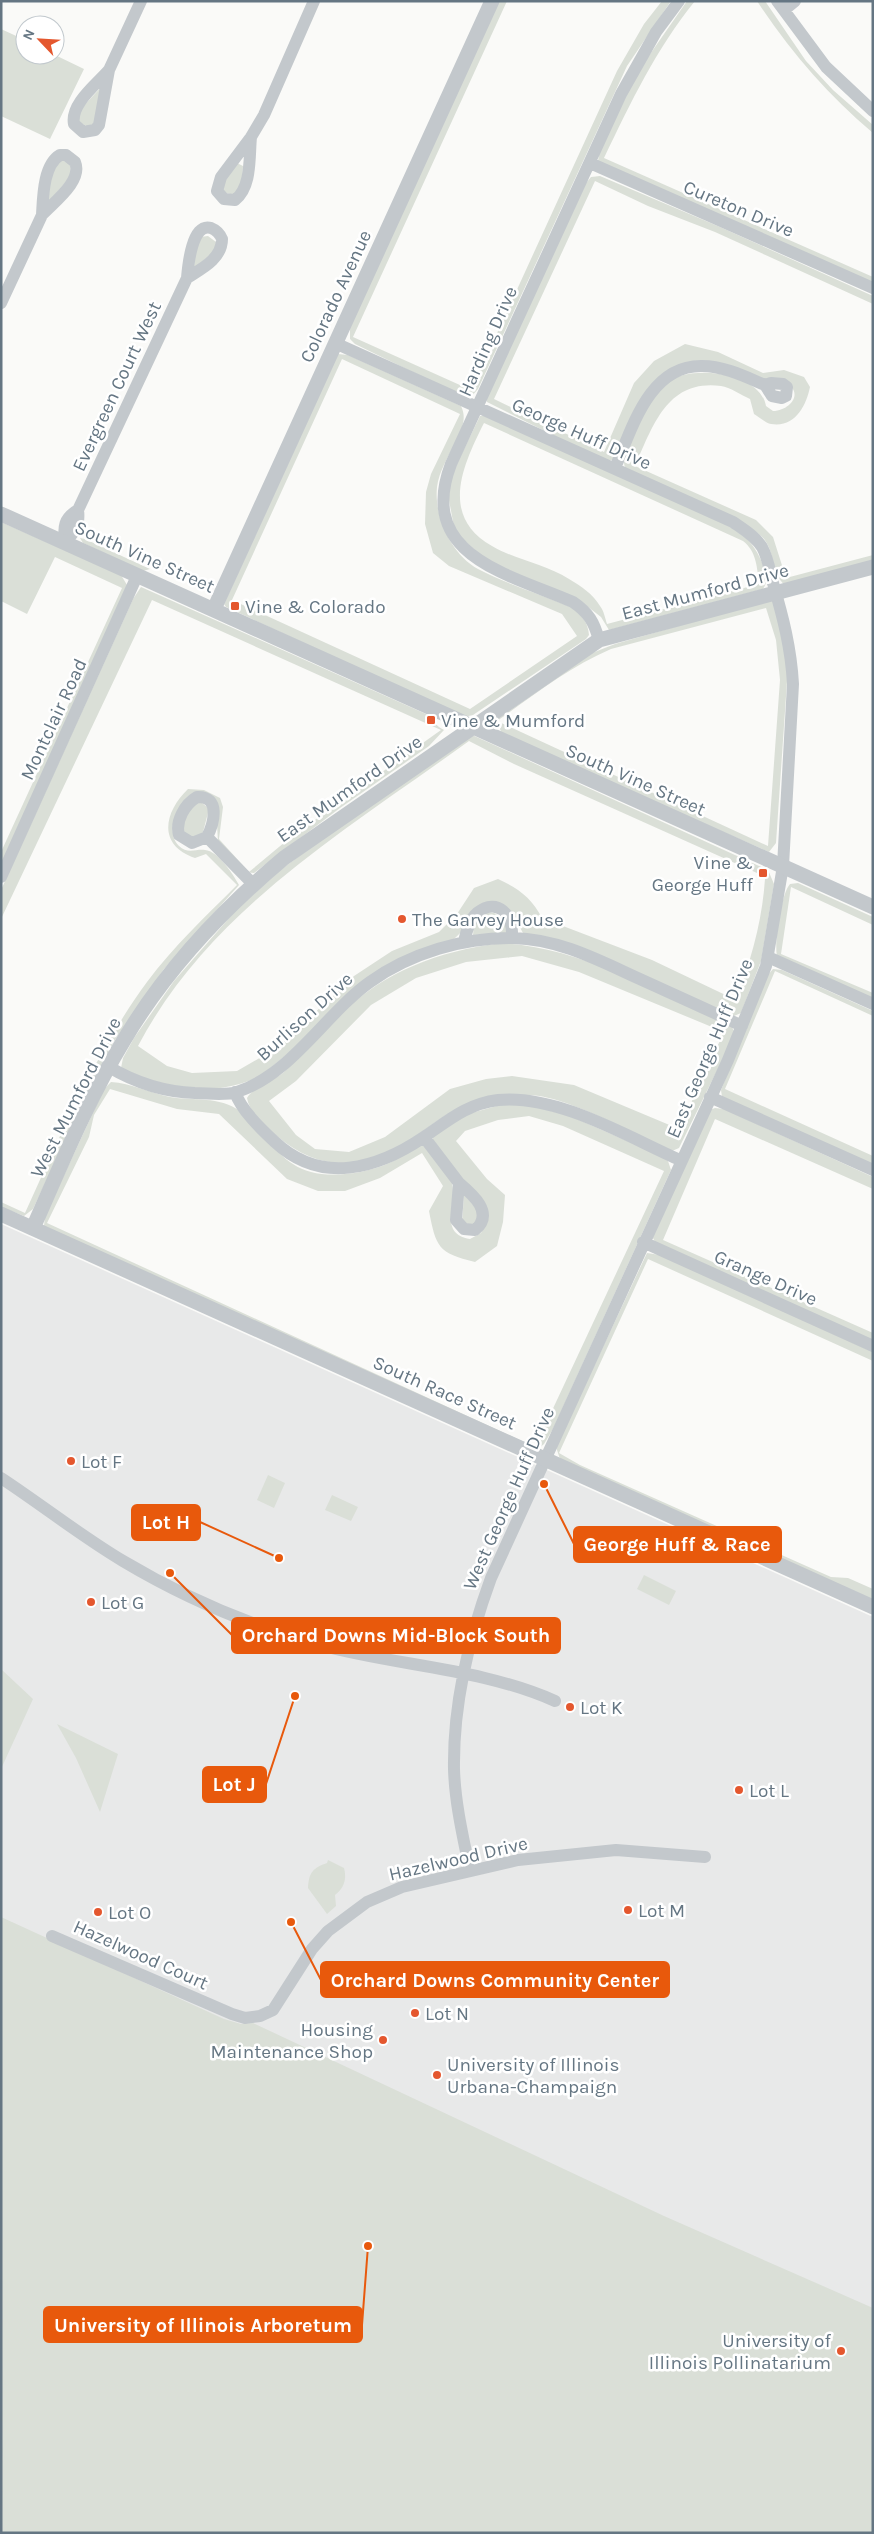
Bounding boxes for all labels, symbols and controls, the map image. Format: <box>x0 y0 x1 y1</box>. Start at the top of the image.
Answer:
north arrow <box>15 15 65 65</box>
text: N <box>19 27 38 43</box>
street label: Cureton Drive <box>680 176 797 242</box>
street label: Colorado Avenue <box>296 227 376 366</box>
street label: Harding Drive <box>454 283 522 400</box>
street label: Evergreen Court West <box>68 298 166 475</box>
street label: George Huff Drive <box>509 393 655 474</box>
street label: South Vine Street <box>71 516 218 598</box>
street label: East Mumford Drive <box>619 559 791 625</box>
place label: Vine & Colorado <box>245 596 386 618</box>
marker: Vine & Colorado <box>229 600 241 612</box>
street label: Montclair Road <box>16 655 92 784</box>
place label: Vine & Mumford <box>441 710 585 732</box>
marker: Vine & Mumford <box>425 714 437 726</box>
street label: East Mumford Drive <box>273 730 426 847</box>
street label: South Vine Street <box>562 739 709 821</box>
place label: Vine & George Huff <box>652 852 753 896</box>
marker: Vine & George Huff <box>757 867 769 879</box>
place label: The Garvey House <box>412 909 564 931</box>
marker: The Garvey House <box>396 913 408 925</box>
street label: East George Huff Drive <box>662 955 758 1141</box>
street label: Burlison Drive <box>252 968 357 1066</box>
street label: West Mumford Drive <box>26 1014 126 1181</box>
street label: Grange Drive <box>711 1245 820 1310</box>
street label: South Race Street <box>369 1351 520 1434</box>
street label: West George Huff Drive <box>459 1404 559 1593</box>
place label: Lot F <box>81 1451 122 1473</box>
marker: Lot F <box>65 1455 77 1467</box>
callout: Lot H <box>132 1505 200 1540</box>
text: Lot H <box>142 1511 190 1534</box>
callout: George Huff & Race <box>574 1527 781 1562</box>
text: George Huff & Race <box>584 1533 770 1556</box>
place label: Lot G <box>101 1592 144 1614</box>
marker: Lot G <box>85 1596 97 1608</box>
callout: Orchard Downs Mid-Block South <box>232 1618 560 1653</box>
text: Orchard Downs Mid-Block South <box>242 1624 550 1647</box>
place label: Lot K <box>580 1697 623 1719</box>
marker: Lot K <box>564 1701 576 1713</box>
callout: Lot J <box>203 1767 266 1802</box>
text: Lot J <box>212 1773 256 1796</box>
place label: Lot L <box>749 1780 789 1802</box>
marker: Lot L <box>733 1784 745 1796</box>
street label: Hazelwood Drive <box>387 1832 530 1886</box>
place label: Lot M <box>638 1900 685 1922</box>
place label: Lot O <box>108 1902 151 1924</box>
marker: Lot M <box>622 1904 634 1916</box>
marker: Lot O <box>92 1906 104 1918</box>
street label: Hazelwood Court <box>70 1915 211 1994</box>
callout: Orchard Downs Community Center <box>321 1962 669 1997</box>
text: Orchard Downs Community Center <box>331 1969 659 1992</box>
place label: Lot N <box>425 2003 469 2025</box>
marker: Lot N <box>409 2007 421 2019</box>
place label: Housing Maintenance Shop <box>211 2019 373 2063</box>
marker: Housing Maintenance Shop <box>377 2034 389 2046</box>
place label: University of Illinois Urbana-Champaign <box>447 2054 619 2098</box>
marker: University of Illinois Urbana-Champaign <box>431 2069 443 2081</box>
callout: University of Illinois Arboretum <box>44 2307 362 2342</box>
text: University of Illinois Arboretum <box>54 2314 352 2337</box>
place label: University of Illinois Pollinatarium <box>649 2330 831 2374</box>
marker: University of Illinois Pollinatarium <box>835 2345 847 2357</box>

